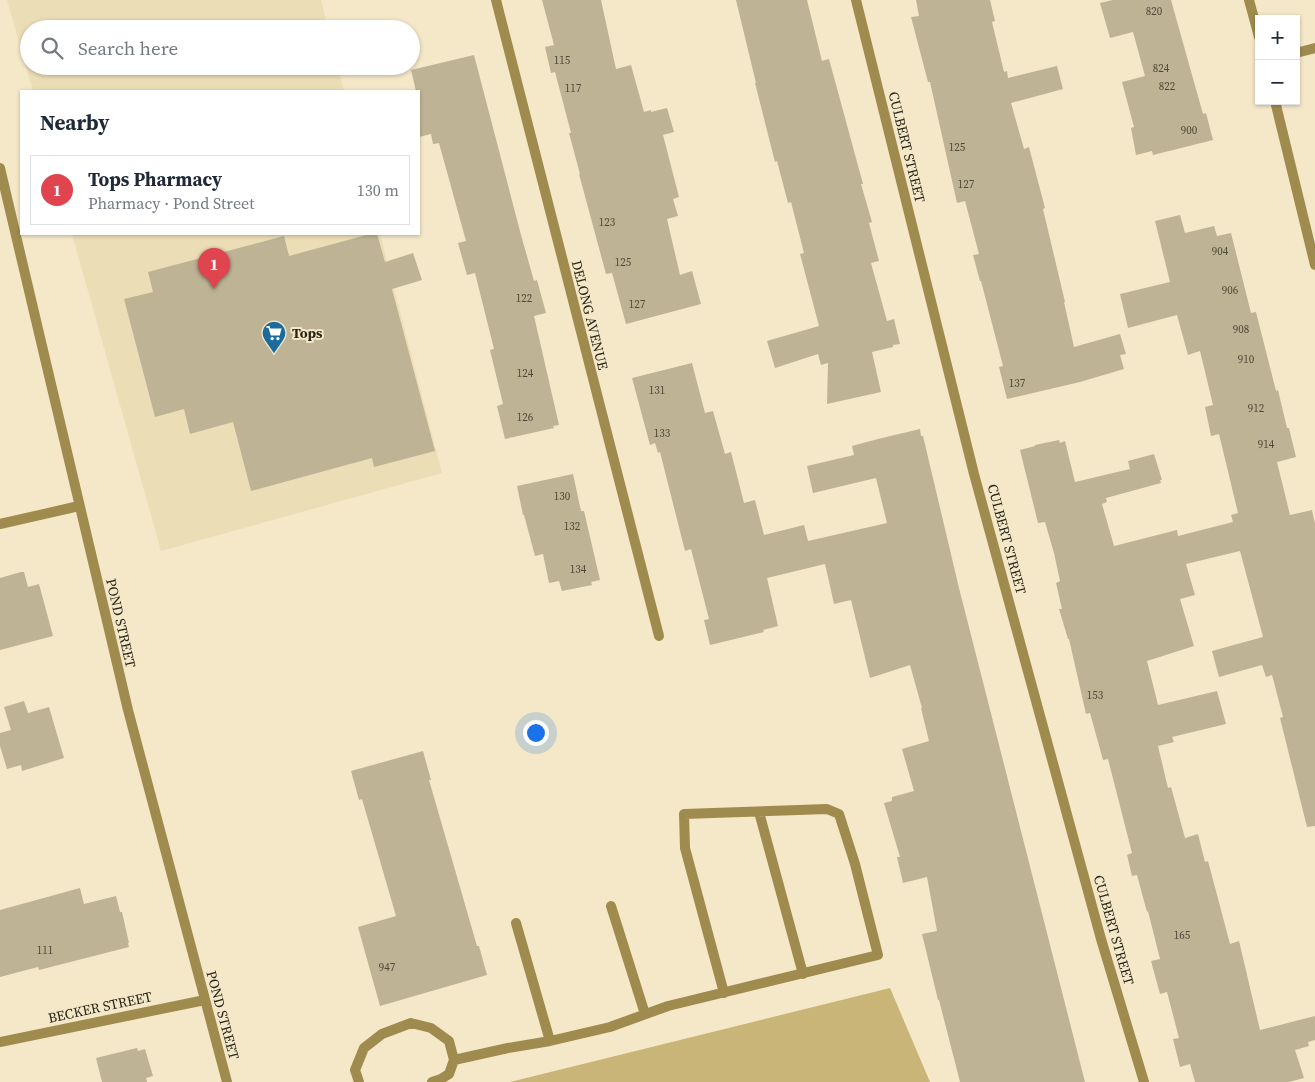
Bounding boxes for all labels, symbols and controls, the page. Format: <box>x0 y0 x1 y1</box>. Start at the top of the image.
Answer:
house number: 820 <box>1146 4 1163 19</box>
map controls <box>1255 15 1300 105</box>
button: + <box>1255 15 1300 60</box>
search box <box>20 20 420 75</box>
icon: search <box>38 34 66 62</box>
text: Search here <box>78 35 178 61</box>
house number: 115 <box>554 53 571 68</box>
button: − <box>1255 60 1300 105</box>
house number: 824 <box>1153 61 1170 76</box>
house number: 822 <box>1159 79 1176 94</box>
house number: 117 <box>565 81 582 96</box>
street label: CULBERT STREET <box>884 89 931 205</box>
text: Nearby <box>40 108 110 137</box>
house number: 900 <box>1181 123 1198 138</box>
house number: 125 <box>949 140 966 155</box>
text: Tops Pharmacy <box>88 166 222 192</box>
house number: 127 <box>958 177 975 192</box>
text: 1 <box>53 179 61 201</box>
text: 130 m <box>357 179 399 201</box>
text: Pharmacy · Pond Street <box>88 192 254 214</box>
house number: 123 <box>599 215 616 230</box>
house number: 904 <box>1212 244 1229 259</box>
pin: 1 <box>198 248 230 289</box>
house number: 125 <box>615 255 632 270</box>
street label: DELONG AVENUE <box>567 258 613 372</box>
house number: 906 <box>1222 283 1239 298</box>
house number: 122 <box>516 291 533 306</box>
house number: 127 <box>629 297 646 312</box>
supermarket icon: Tops <box>261 320 287 354</box>
house number: 908 <box>1233 322 1249 337</box>
place label: Tops <box>292 323 323 343</box>
house number: 910 <box>1238 352 1255 367</box>
house number: 124 <box>517 366 534 381</box>
house number: 137 <box>1009 376 1026 391</box>
house number: 131 <box>649 383 665 398</box>
house number: 912 <box>1248 401 1265 416</box>
house number: 126 <box>517 410 534 425</box>
house number: 133 <box>654 426 671 441</box>
house number: 914 <box>1258 437 1275 452</box>
street label: CULBERT STREET <box>983 482 1032 597</box>
house number: 130 <box>554 489 571 504</box>
house number: 132 <box>564 519 581 534</box>
house number: 134 <box>570 562 587 577</box>
street label: POND STREET <box>101 576 141 670</box>
house number: 153 <box>1087 688 1104 703</box>
your location <box>523 720 549 746</box>
street label: CULBERT STREET <box>1089 873 1139 988</box>
house number: 165 <box>1174 928 1191 943</box>
house number: 111 <box>37 943 53 958</box>
house number: 947 <box>379 960 396 975</box>
street label: POND STREET <box>202 968 245 1062</box>
street label: BECKER STREET <box>46 986 154 1028</box>

